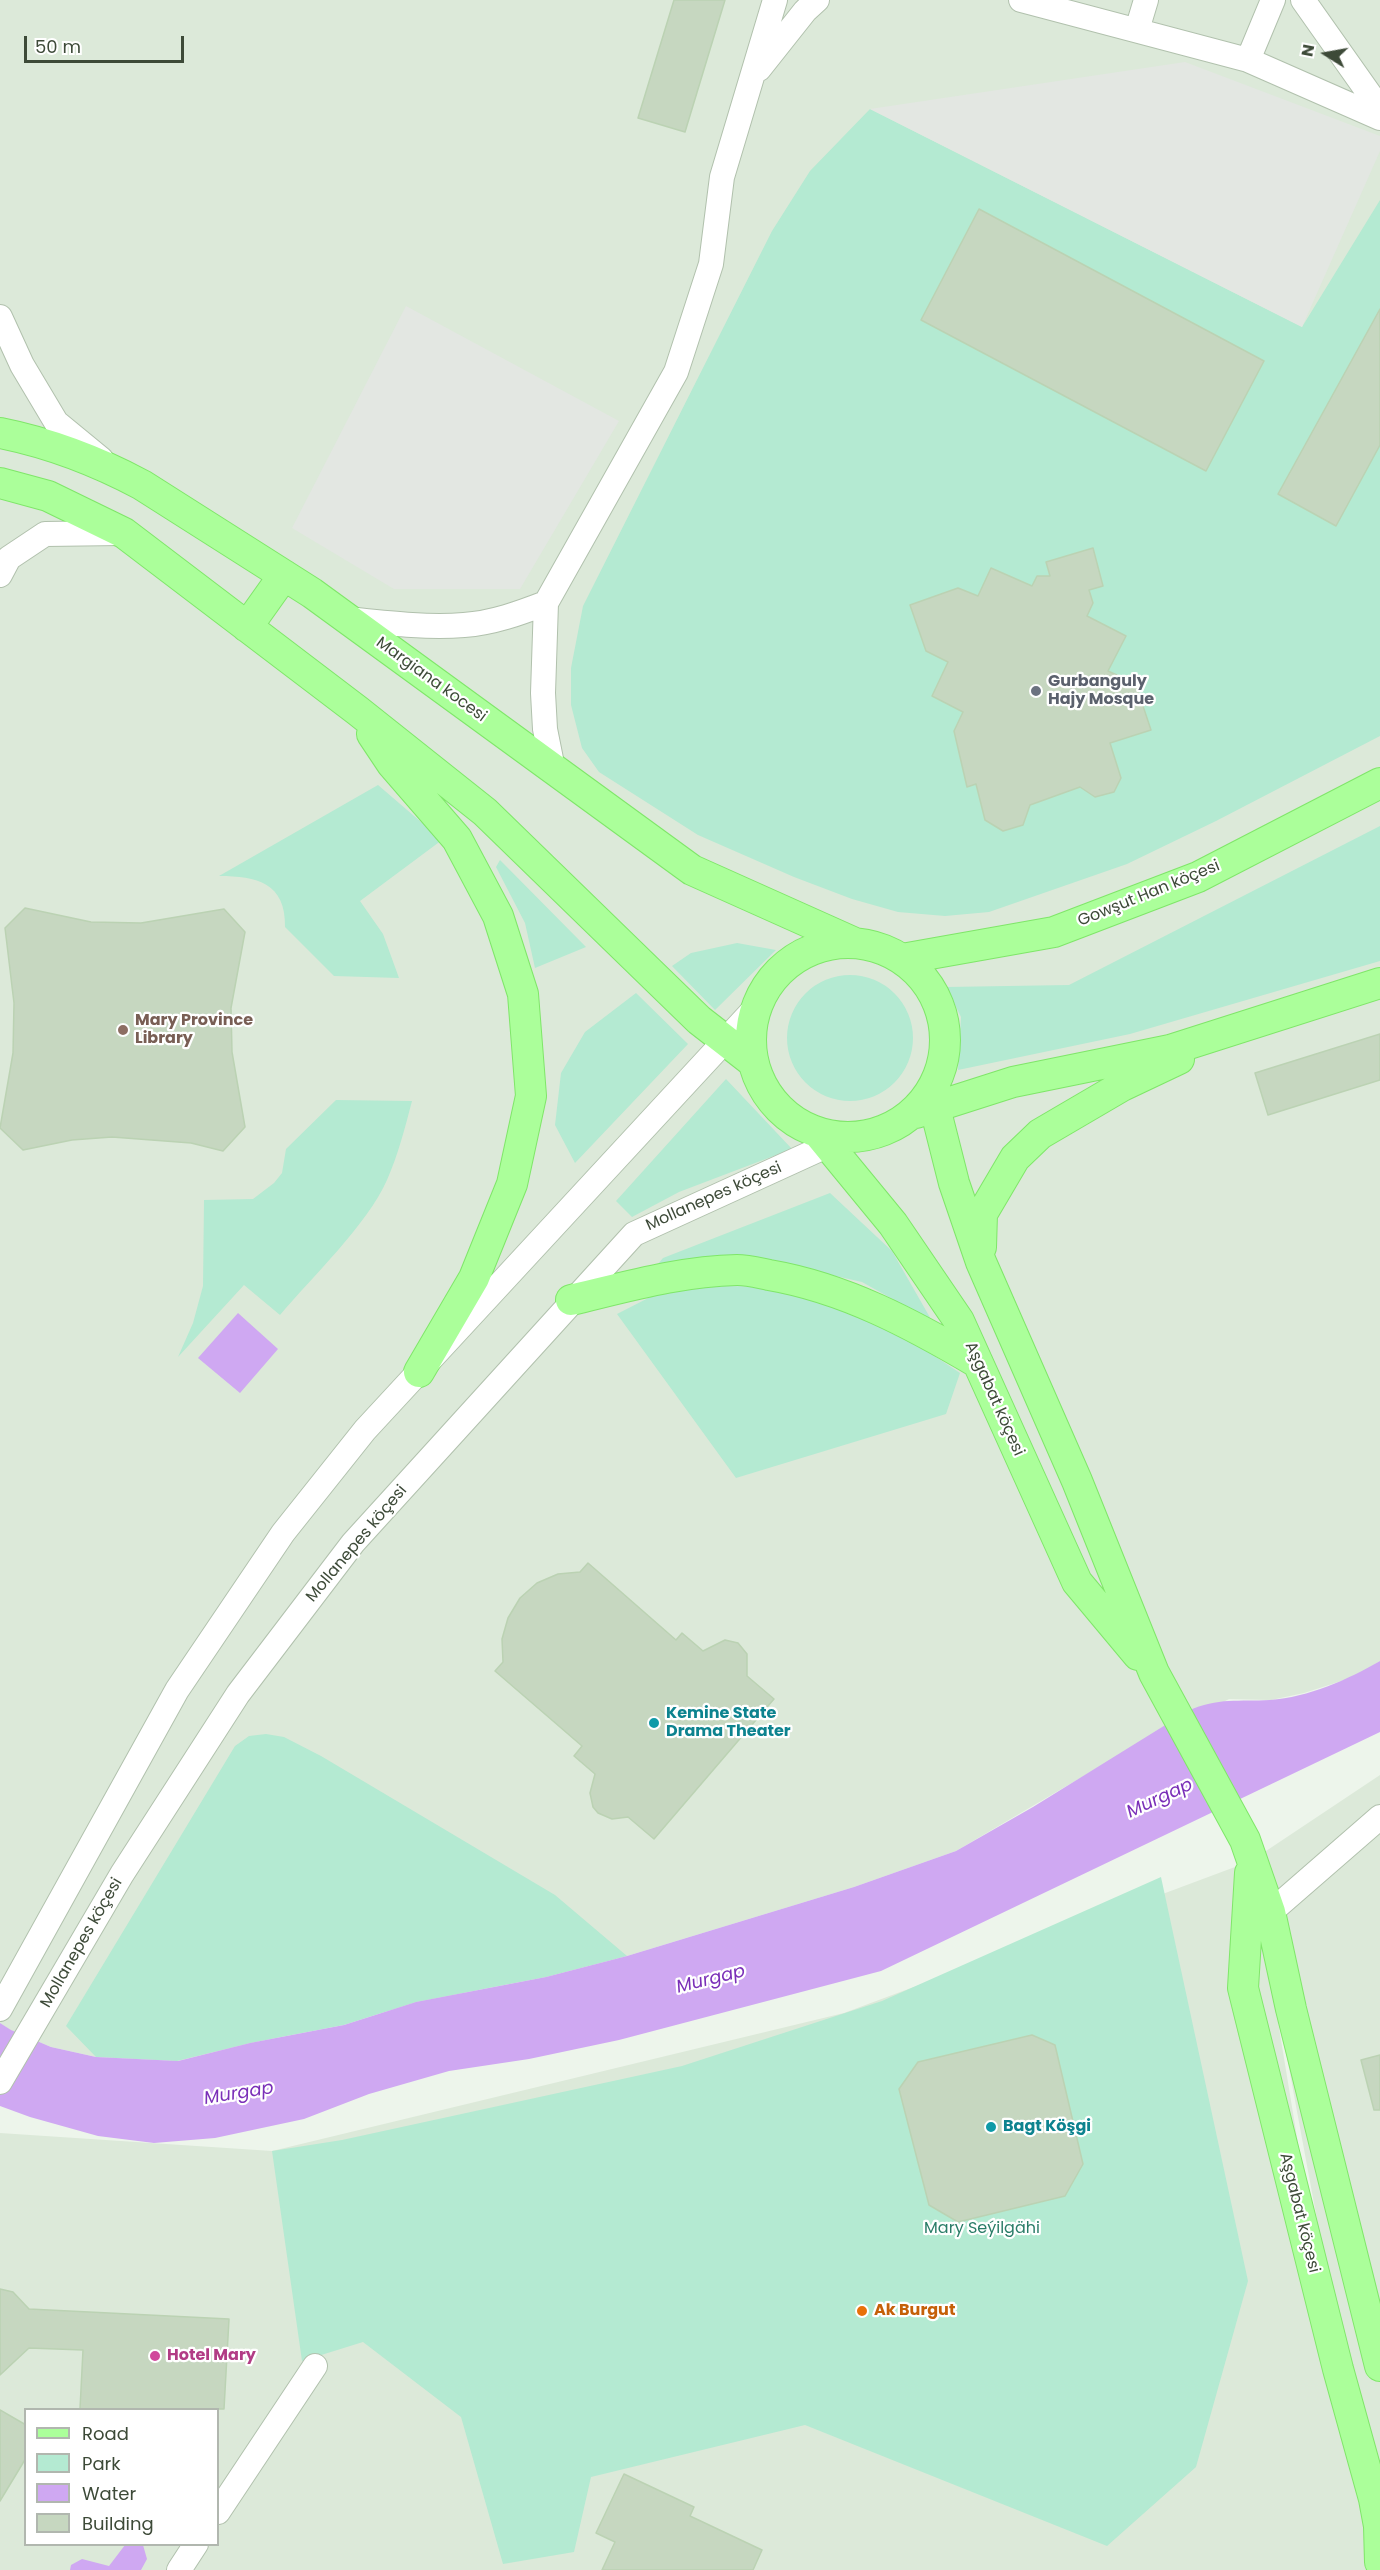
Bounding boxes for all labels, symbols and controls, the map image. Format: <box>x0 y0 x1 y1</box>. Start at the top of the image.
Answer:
scale bar <box>27 24 188 62</box>
north arrow <box>1296 24 1356 84</box>
text: 50 m <box>35 34 81 59</box>
text: N <box>1295 42 1320 59</box>
street label: Margiana kocesi <box>372 633 490 727</box>
place label: Gurbanguly Hajy Mosque <box>1048 672 1154 710</box>
marker: Gurbanguly Hajy Mosque <box>1029 684 1043 698</box>
street label: Gowşut Han köçesi <box>1075 857 1223 931</box>
place label: Mary Province Library <box>135 1011 253 1049</box>
marker: Mary Province Library <box>116 1023 130 1037</box>
street label: Mollanepes köçesi <box>643 1158 785 1236</box>
street label: Aşgabat köçesi <box>960 1339 1028 1459</box>
street label: Mollanepes köçesi <box>303 1482 411 1606</box>
place label: Kemine State Drama Theater <box>666 1704 791 1742</box>
marker: Kemine State Drama Theater <box>647 1716 661 1730</box>
water label: Murgap <box>1124 1774 1196 1824</box>
street label: Mollanepes köçesi <box>37 1875 127 2011</box>
water label: Murgap <box>674 1961 748 1999</box>
water label: Murgap <box>203 2078 275 2110</box>
place label: Bagt Köşgi <box>1003 2117 1091 2137</box>
marker: Bagt Köşgi <box>984 2120 998 2134</box>
street label: Aşgabat köçesi <box>1275 2151 1323 2275</box>
park label: Mary Seýilgähi <box>924 2219 1040 2239</box>
place label: Ak Burgut <box>874 2301 955 2321</box>
marker: Ak Burgut <box>855 2304 869 2318</box>
place label: Hotel Mary <box>167 2346 256 2366</box>
marker: Hotel Mary <box>148 2349 162 2363</box>
legend <box>24 2408 219 2546</box>
text: Road <box>82 2421 129 2446</box>
text: Park <box>82 2451 121 2476</box>
text: Water <box>82 2481 136 2506</box>
text: Building <box>82 2511 154 2536</box>

